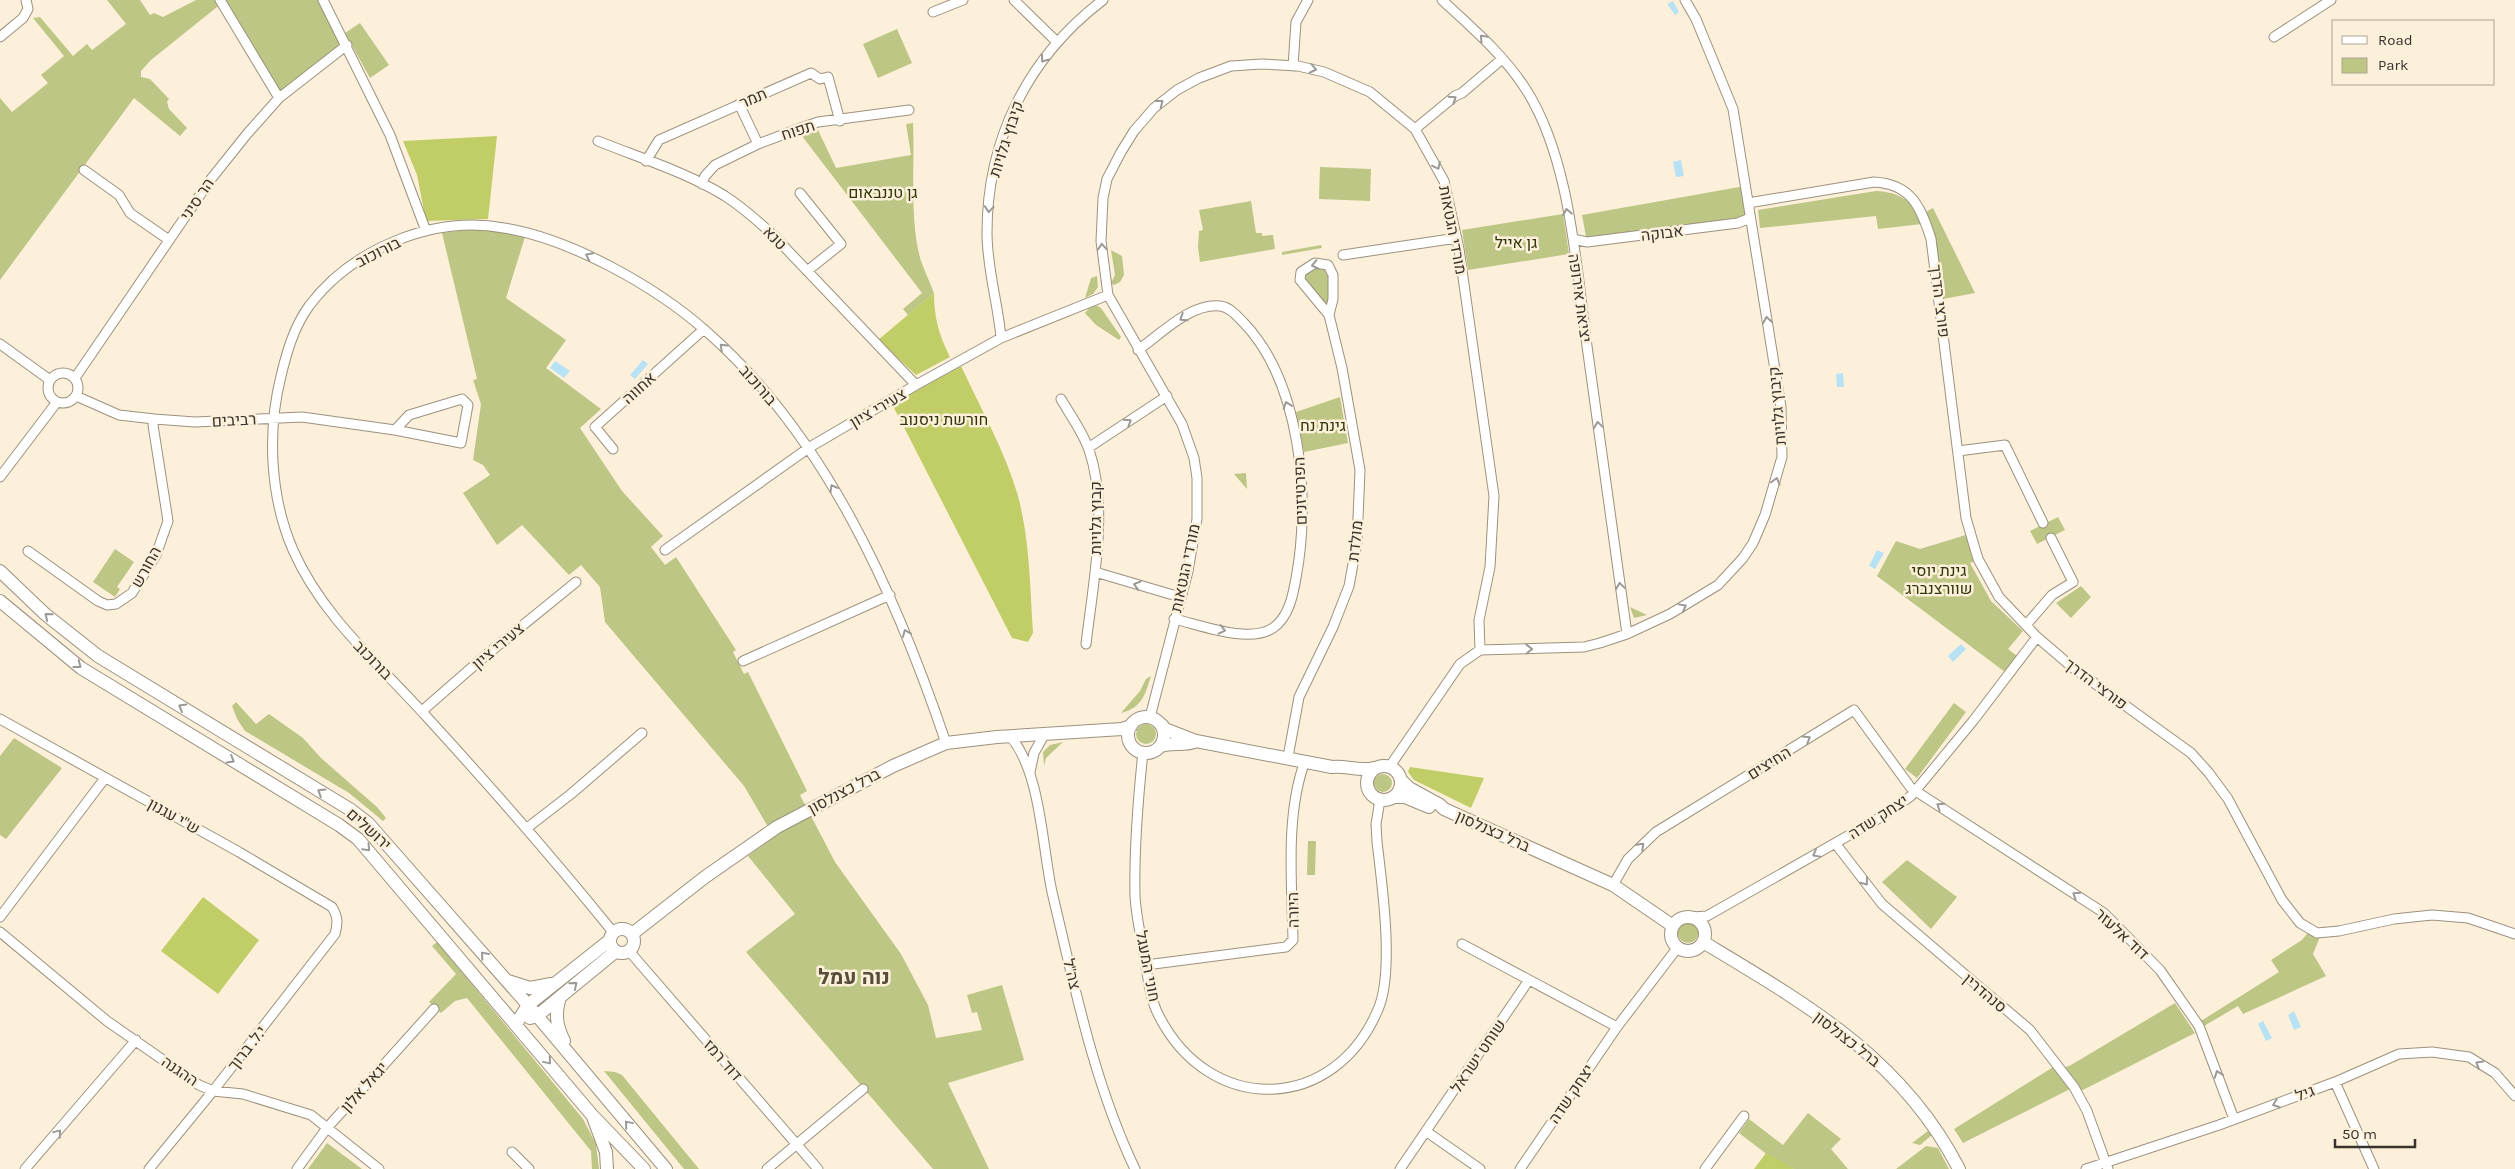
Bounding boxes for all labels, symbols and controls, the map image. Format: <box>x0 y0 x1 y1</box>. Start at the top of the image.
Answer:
legend <box>2332 20 2495 85</box>
text: Road <box>2378 31 2413 49</box>
one-way arrow <box>1480 35 1489 44</box>
one-way arrow <box>1041 53 1050 63</box>
text: Park <box>2378 56 2408 74</box>
one-way arrow <box>1309 63 1318 74</box>
street label: תמר <box>736 84 770 112</box>
one-way arrow <box>1448 95 1457 105</box>
street label: קיבוץ גלויות <box>985 99 1027 179</box>
one-way arrow <box>1154 100 1163 108</box>
street label: תפוח <box>779 116 817 144</box>
one-way arrow <box>1431 160 1441 169</box>
street label: הר סיני <box>176 174 218 224</box>
park label: גן טננבאום <box>848 183 918 202</box>
street label: מורדי הגטאות <box>1435 184 1471 276</box>
one-way arrow <box>984 205 995 213</box>
one-way arrow <box>1562 208 1573 217</box>
street label: אבוקה <box>1640 221 1684 245</box>
street label: טנא <box>759 222 791 254</box>
street label: בורוכוב <box>353 233 404 271</box>
park label: גן אייל <box>1495 233 1537 252</box>
one-way arrow <box>1096 243 1107 251</box>
one-way arrow <box>585 252 594 262</box>
street label: יציאת אירופה <box>1564 252 1596 344</box>
one-way arrow <box>1310 259 1319 270</box>
street label: פורצי הדרך <box>1926 263 1954 339</box>
one-way arrow <box>1180 312 1189 321</box>
one-way arrow <box>1762 316 1772 325</box>
one-way arrow <box>719 344 728 353</box>
street label: בורוכוב <box>735 361 781 410</box>
street label: קיבוץ גלויות <box>1764 366 1790 446</box>
street label: אחווה <box>618 368 660 408</box>
street label: צעירי ציון <box>846 384 910 432</box>
one-way arrow <box>1283 401 1293 409</box>
street label: רביבים <box>211 409 257 431</box>
park label: חורשת ניסנוב <box>900 410 988 429</box>
park label: גינת נח <box>1300 416 1346 435</box>
one-way arrow <box>1122 419 1131 428</box>
one-way arrow <box>1593 421 1604 429</box>
street label: הפרטיזנים <box>1289 456 1311 526</box>
one-way arrow <box>1770 477 1781 485</box>
street label: קבוץ גלויות <box>1086 481 1105 555</box>
one-way arrow <box>829 484 839 493</box>
street label: מולדת <box>1343 519 1367 563</box>
street label: מורדי הגטאות <box>1166 522 1204 614</box>
street label: החורש <box>127 543 165 591</box>
park label: גינת יוסי שוורצנברג <box>1906 561 1973 598</box>
one-way arrow <box>1134 580 1142 590</box>
one-way arrow <box>1615 582 1626 590</box>
one-way arrow <box>1678 603 1687 613</box>
one-way arrow <box>45 613 54 622</box>
street label: צעירי ציון <box>468 619 528 673</box>
one-way arrow <box>1217 624 1226 635</box>
one-way arrow <box>901 629 912 638</box>
street label: בורוכוב <box>350 636 397 684</box>
one-way arrow <box>1526 644 1533 654</box>
street label: פורצי הדרך <box>2061 654 2131 714</box>
one-way arrow <box>72 659 82 668</box>
one-way arrow <box>179 704 188 714</box>
one-way arrow <box>1801 736 1810 746</box>
street label: החיצים <box>1744 742 1794 784</box>
one-way arrow <box>226 753 235 763</box>
street label: ברל כצנלסון <box>805 764 884 818</box>
one-way arrow <box>318 789 327 798</box>
street label: יצחק שדה <box>1845 791 1911 843</box>
street label: ש"י עגנון <box>145 794 203 838</box>
one-way arrow <box>1936 803 1945 813</box>
street label: ירושלים <box>343 804 395 854</box>
street label: ברל כצנלסון <box>1453 806 1534 856</box>
one-way arrow <box>361 843 370 852</box>
one-way arrow <box>1636 843 1645 852</box>
one-way arrow <box>1813 848 1822 858</box>
one-way arrow <box>1859 876 1868 886</box>
street label: היורה <box>1283 892 1303 928</box>
one-way arrow <box>2072 892 2082 901</box>
street label: דוד אלעזר <box>2091 904 2153 964</box>
street label: חוני המעגל <box>1132 929 1164 1003</box>
one-way arrow <box>481 952 490 961</box>
street label: צה"ל <box>1059 957 1085 992</box>
district label: נוה עמל <box>818 965 890 989</box>
street label: סנהדרין <box>1959 969 2011 1017</box>
one-way arrow <box>569 981 578 990</box>
street label: ברל כצנלסון <box>1810 1007 1884 1071</box>
street label: שוחט ישראל <box>1446 1016 1510 1096</box>
street label: י.ל. ברוך <box>224 1022 270 1074</box>
street label: דוד רמז <box>700 1035 746 1085</box>
street label: ההגנה <box>158 1052 202 1090</box>
one-way arrow <box>542 1055 550 1064</box>
street label: יגאל אלון <box>336 1058 392 1116</box>
one-way arrow <box>2476 1060 2485 1070</box>
street label: יצחק שדה <box>1544 1061 1598 1127</box>
one-way arrow <box>2214 1070 2224 1079</box>
street label: גיל <box>2293 1081 2317 1105</box>
one-way arrow <box>2272 1098 2281 1108</box>
scale bar <box>2335 1116 2415 1148</box>
one-way arrow <box>625 1121 634 1130</box>
text: 50 m <box>2342 1125 2377 1143</box>
one-way arrow <box>52 1129 61 1138</box>

